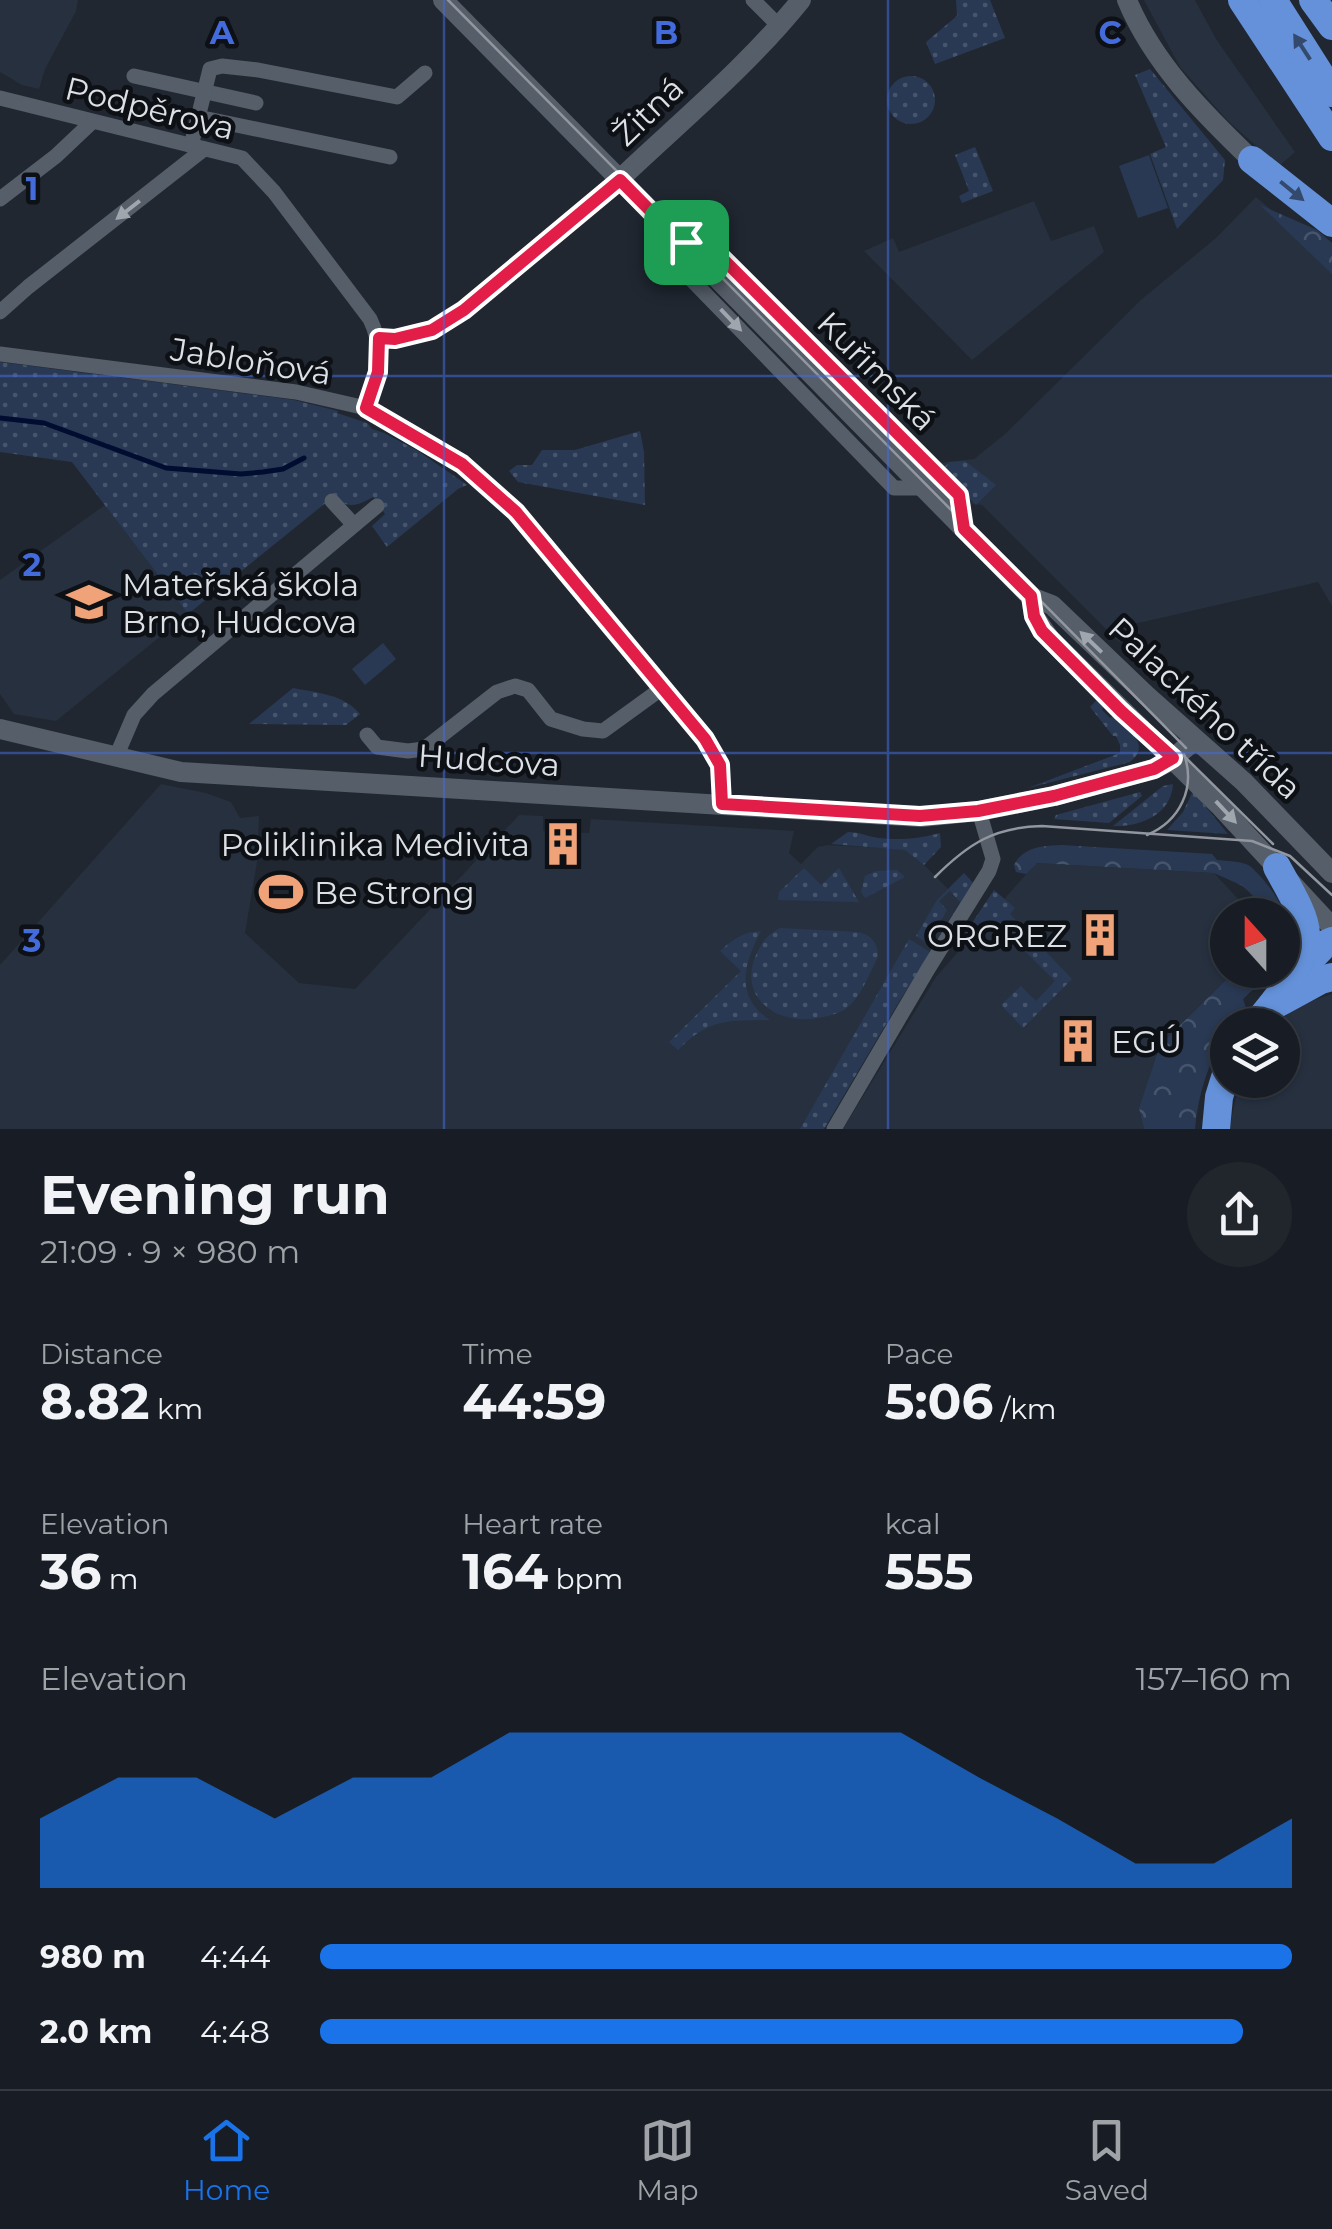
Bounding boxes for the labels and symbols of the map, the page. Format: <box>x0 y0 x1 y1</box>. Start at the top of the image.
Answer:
text: A <box>209 13 235 52</box>
text: B <box>654 13 678 52</box>
text: C <box>1098 13 1122 52</box>
one-way arrow <box>1293 33 1311 60</box>
street label: Podpěrova <box>61 68 239 148</box>
street label: Žitná <box>605 68 691 154</box>
text: 1 <box>26 169 38 208</box>
one-way arrow <box>1279 180 1305 201</box>
one-way arrow <box>115 199 141 220</box>
pin <box>644 200 729 285</box>
street label: Kuřimská <box>809 303 945 439</box>
one-way arrow <box>719 307 742 331</box>
street label: Jabloňová <box>167 329 334 393</box>
text: 2 <box>23 545 41 584</box>
place label: Mateřská škola Brno, Hudcova <box>122 565 359 641</box>
school or university icon: Mateřská škola Brno, Hudcova <box>65 578 113 626</box>
street label: Palackého třída <box>1101 609 1309 807</box>
one-way arrow <box>1079 631 1103 654</box>
street label: Hudcova <box>417 736 561 784</box>
one-way arrow <box>1214 800 1237 824</box>
building icon: Poliklinika Medivita <box>539 820 587 868</box>
place label: Poliklinika Medivita <box>220 825 530 864</box>
sports icon: Be Strong <box>257 868 305 916</box>
place label: Be Strong <box>314 873 475 912</box>
north arrow <box>1210 898 1300 988</box>
building icon: ORGREZ <box>1076 911 1124 959</box>
place label: ORGREZ <box>927 916 1067 955</box>
text: 3 <box>22 921 41 960</box>
building icon: EGÚ <box>1054 1017 1102 1065</box>
place label: EGÚ <box>1111 1022 1182 1061</box>

